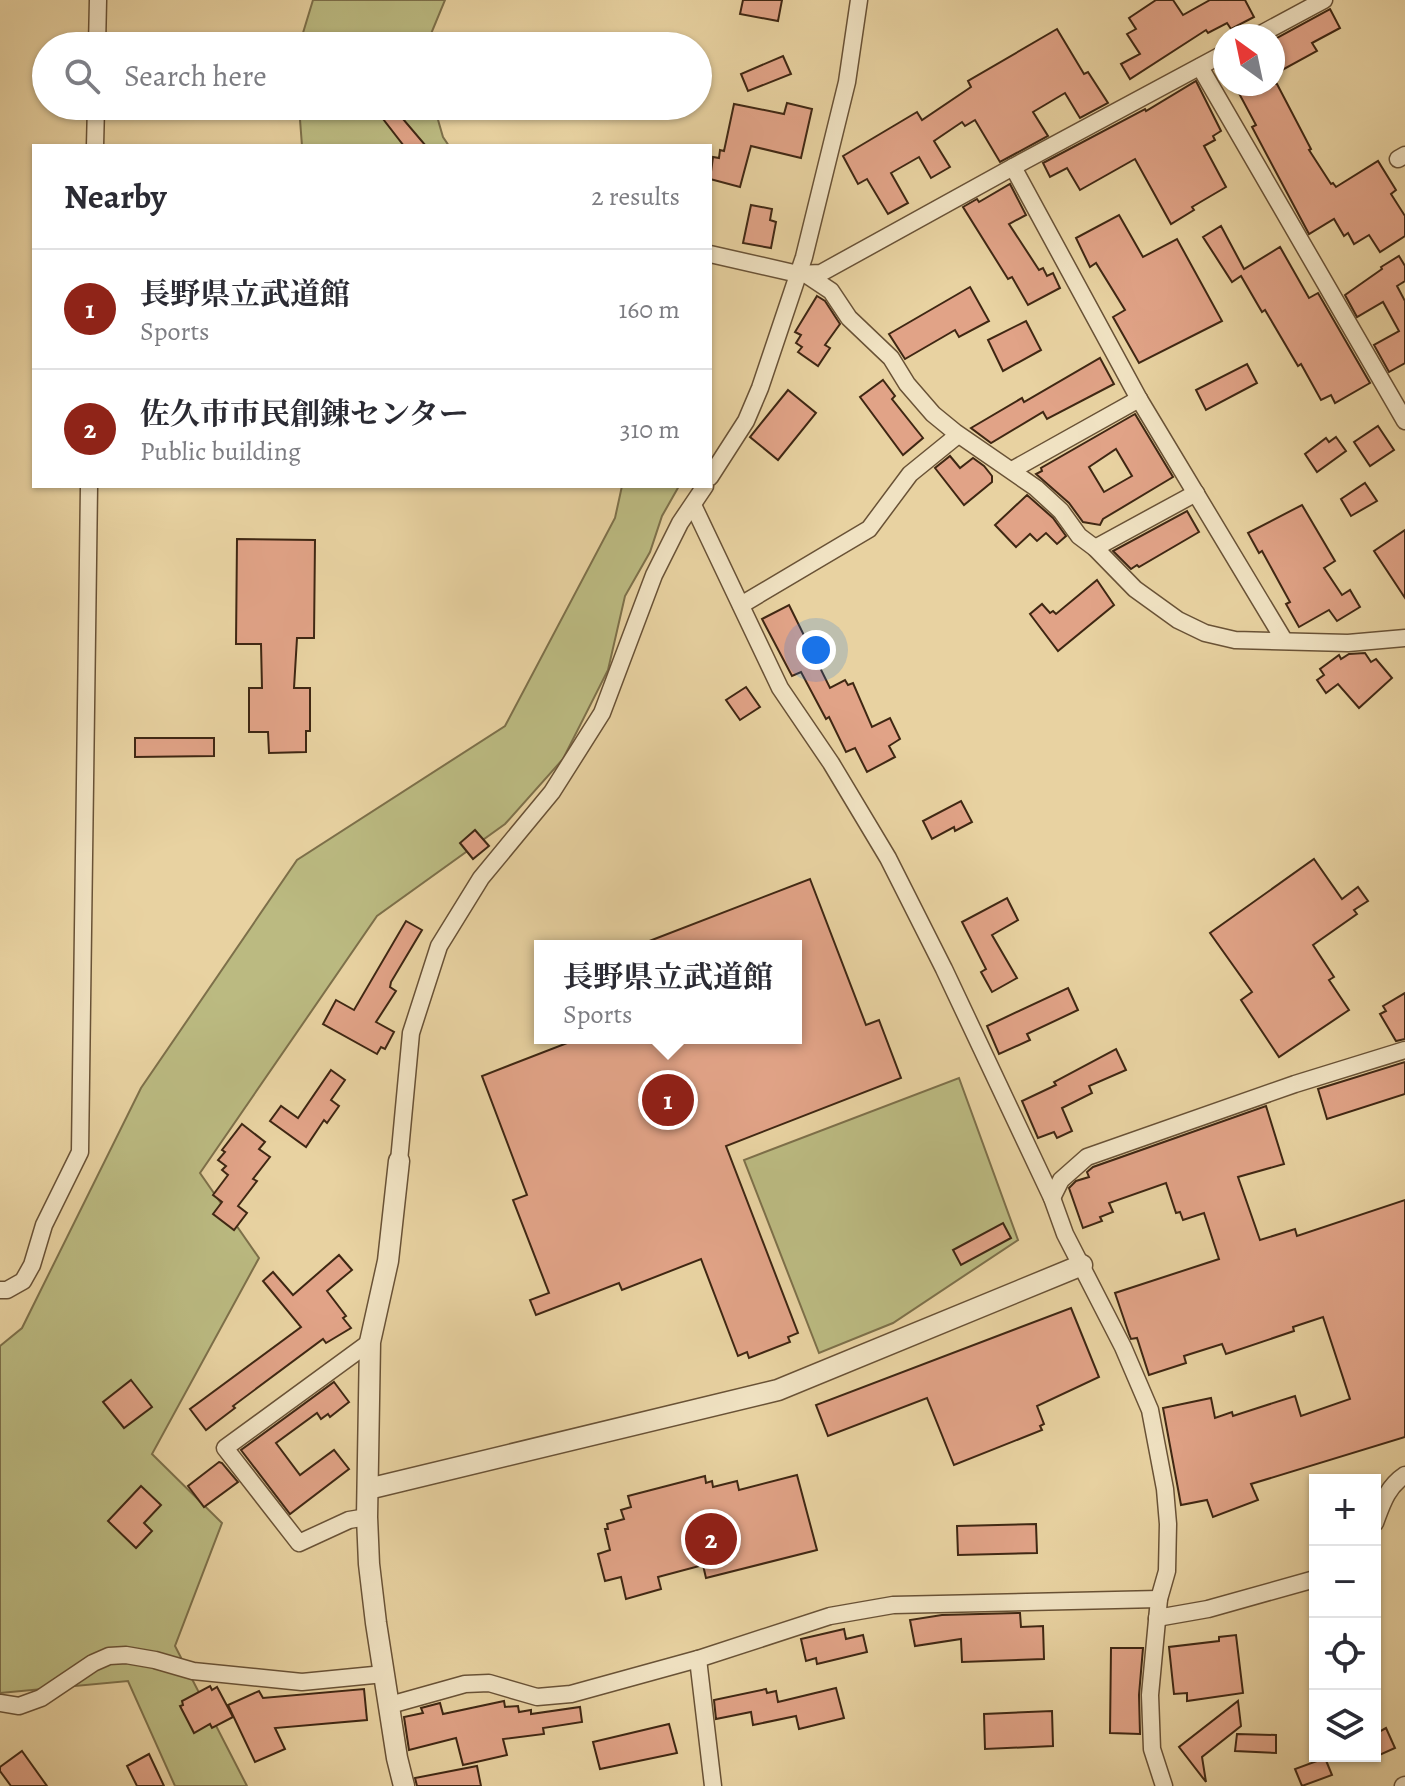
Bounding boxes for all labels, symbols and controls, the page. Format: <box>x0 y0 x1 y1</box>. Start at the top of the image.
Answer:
north arrow <box>1213 24 1285 96</box>
search box <box>32 32 712 120</box>
icon: search <box>60 54 104 98</box>
text: Search here <box>124 56 267 96</box>
text: Nearby <box>64 173 167 220</box>
text: 2 results <box>591 179 680 214</box>
text: 長野県立武道館 <box>140 274 350 314</box>
text: 1 <box>85 292 95 327</box>
text: 160 m <box>618 292 680 327</box>
text: Sports <box>140 314 209 349</box>
text: 佐久市市民創錬センター <box>140 394 469 434</box>
text: 2 <box>84 412 96 447</box>
text: 310 m <box>620 412 680 447</box>
text: Public building <box>140 434 301 469</box>
your location <box>796 630 836 670</box>
popup <box>534 940 802 1044</box>
text: 長野県立武道館 <box>563 957 773 997</box>
text: Sports <box>563 997 632 1032</box>
pin: 1 <box>642 1070 694 1130</box>
map controls <box>1309 1474 1381 1762</box>
button: + <box>1309 1474 1381 1546</box>
pin: 2 <box>685 1509 737 1569</box>
button: − <box>1309 1546 1381 1618</box>
button: locate <box>1309 1618 1381 1690</box>
button: layers <box>1309 1690 1381 1762</box>

